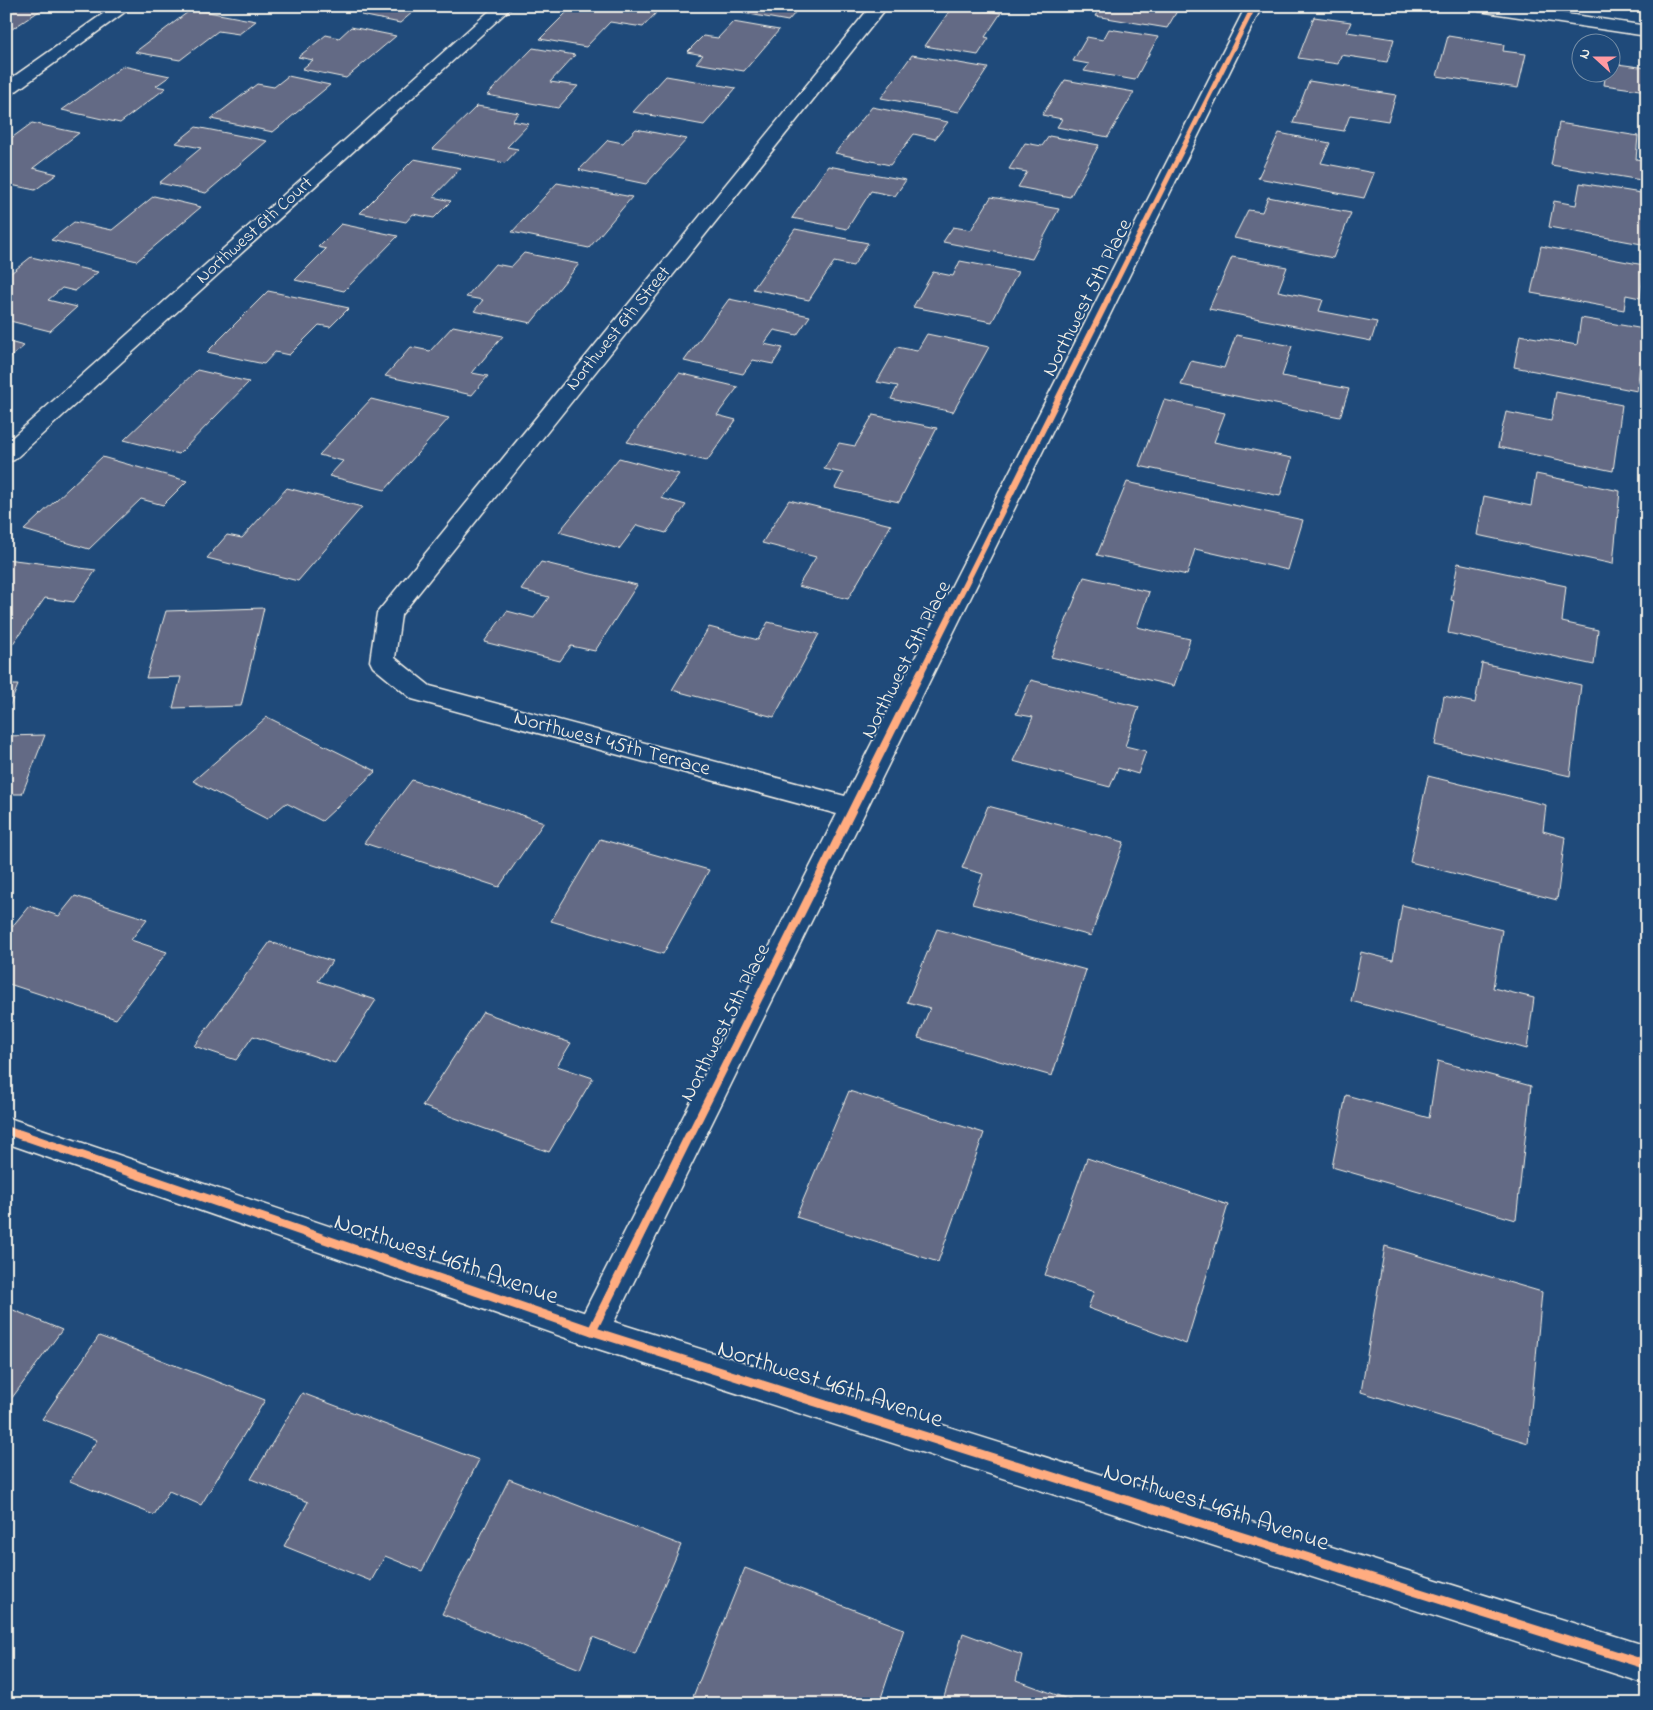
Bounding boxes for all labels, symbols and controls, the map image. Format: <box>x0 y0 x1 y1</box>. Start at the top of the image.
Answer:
north arrow <box>1570 32 1620 82</box>
text: N <box>1574 46 1597 62</box>
street label: Northwest 6th Court <box>191 171 319 291</box>
street label: Northwest 5th Place <box>1035 213 1141 382</box>
street label: Northwest 6th Street <box>561 261 677 397</box>
street label: Northwest 5th Place <box>854 575 960 744</box>
street label: Northwest 45th Terrace <box>510 703 714 785</box>
street label: Northwest 5th Place <box>673 938 779 1107</box>
street label: Northwest 46th Avenue <box>329 1205 564 1316</box>
street label: Northwest 46th Avenue <box>712 1332 948 1439</box>
street label: Northwest 46th Avenue <box>1098 1455 1334 1562</box>

